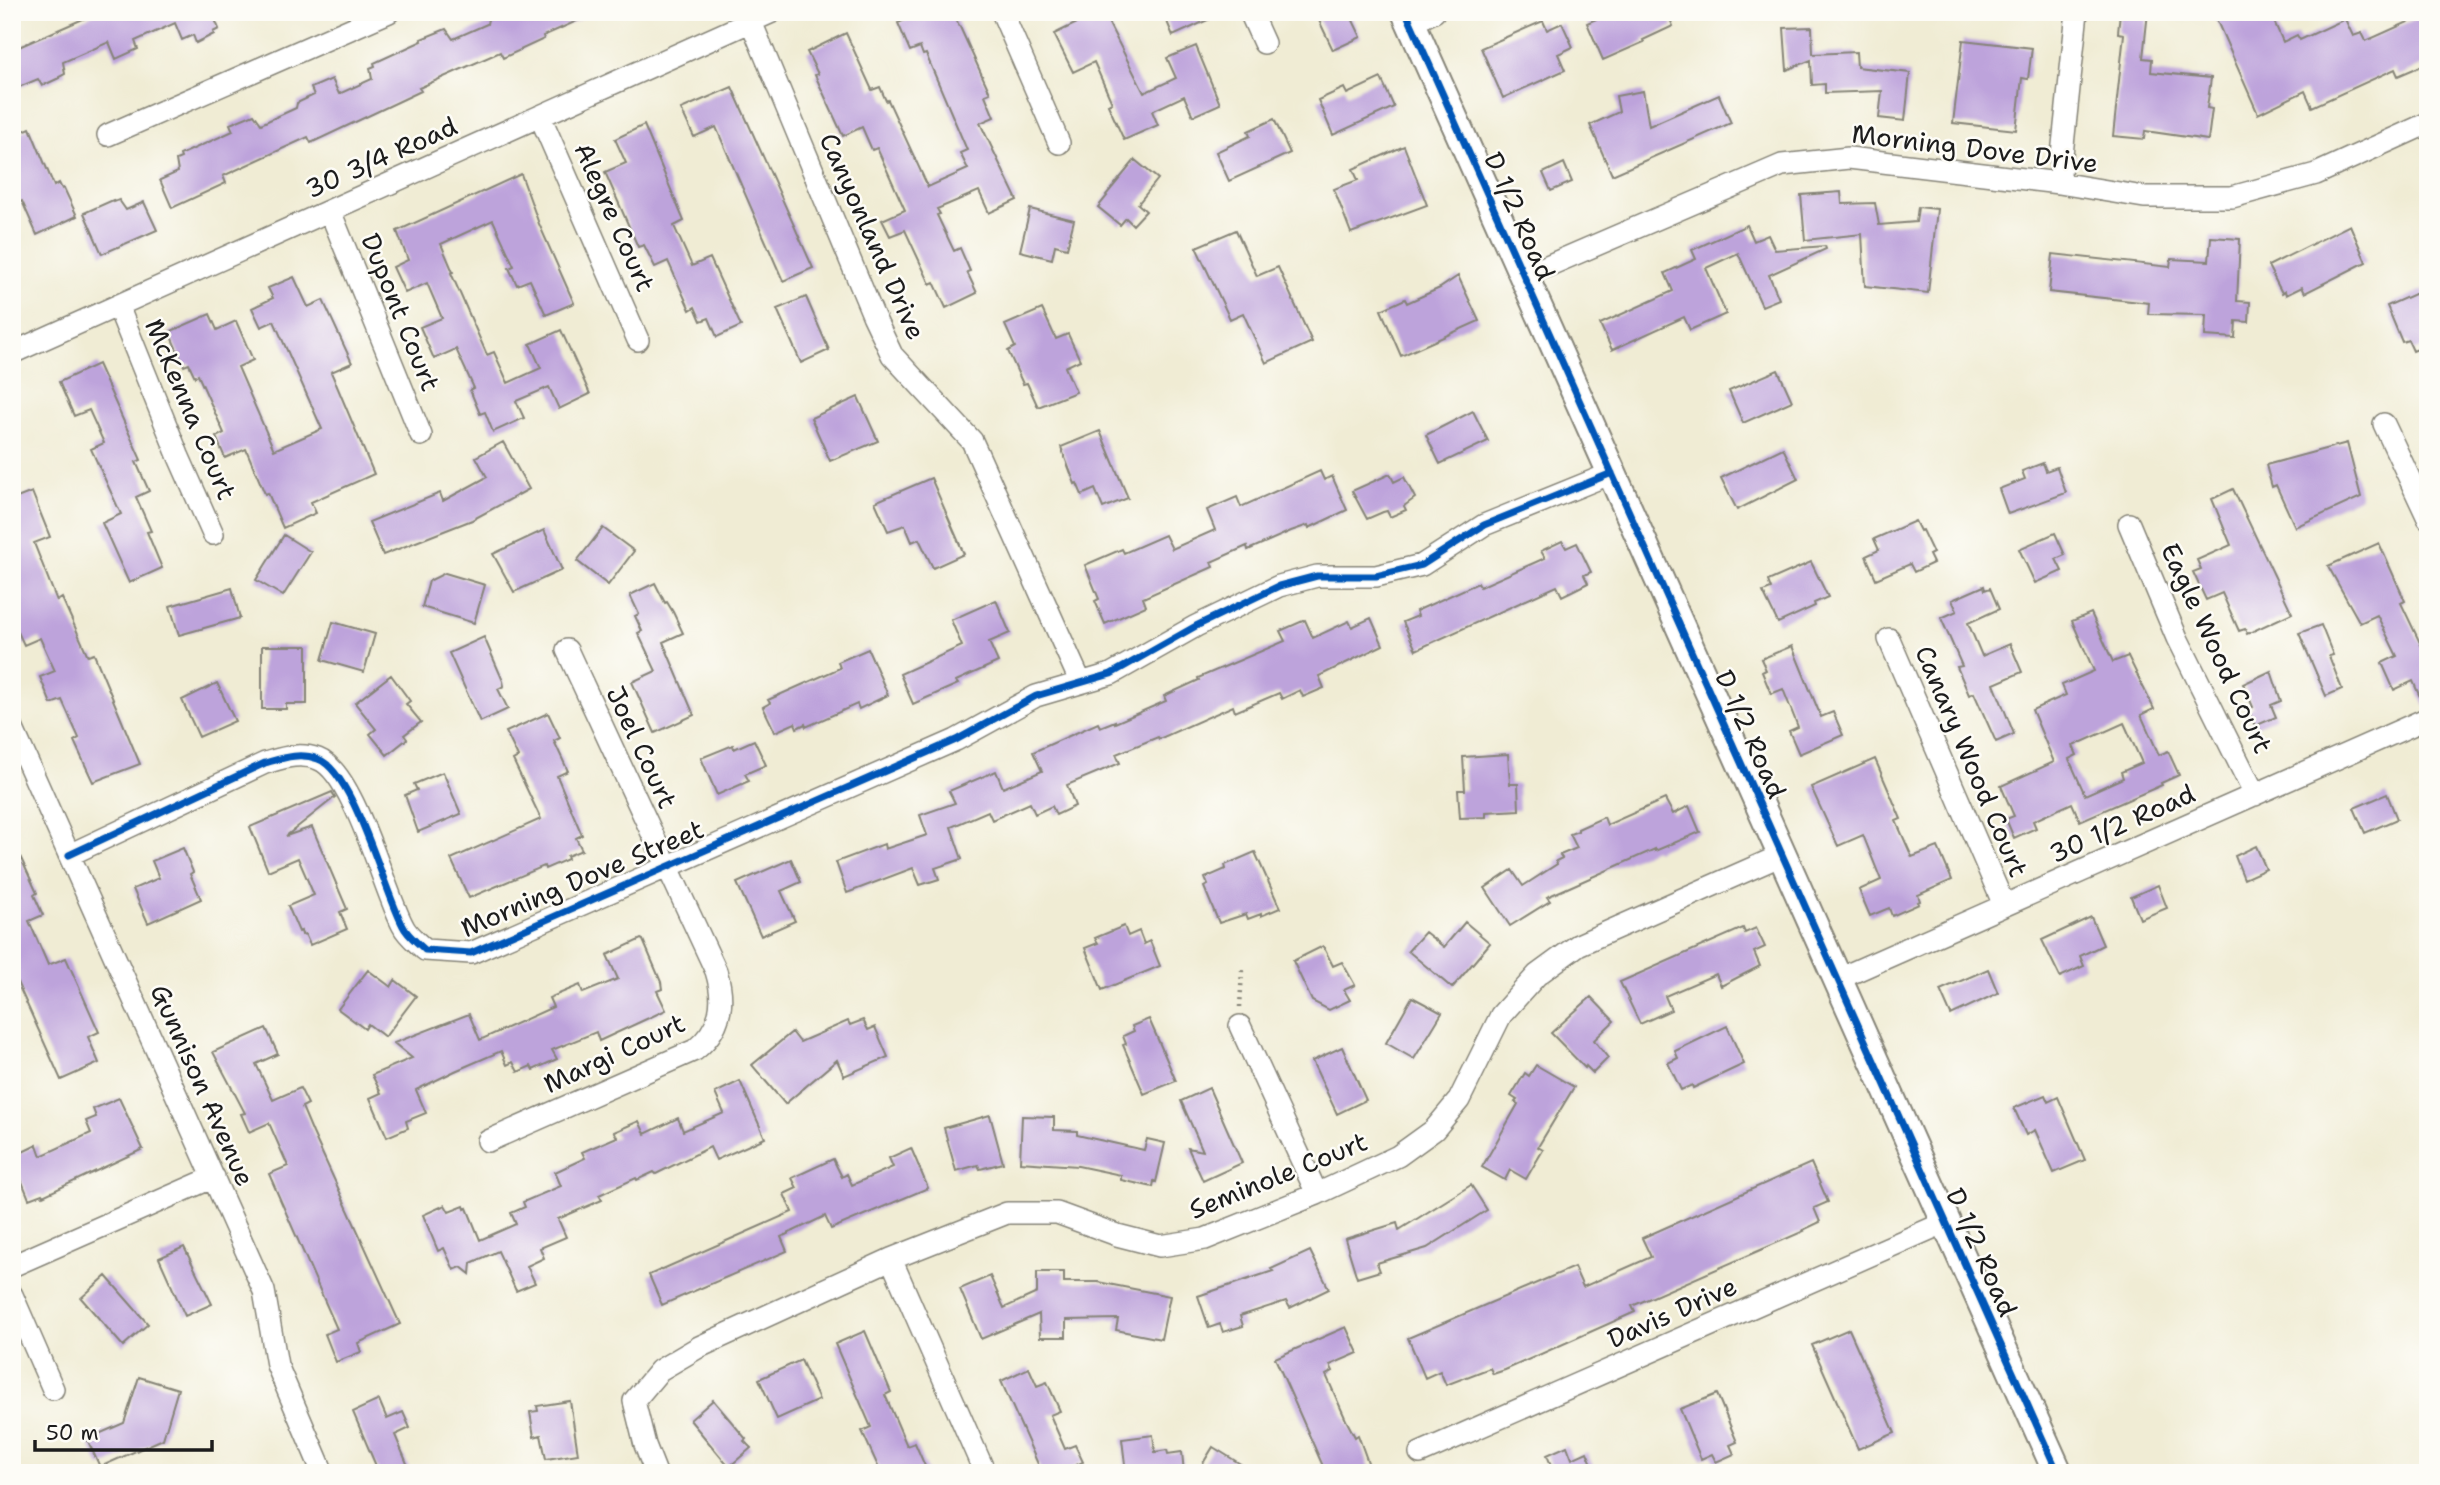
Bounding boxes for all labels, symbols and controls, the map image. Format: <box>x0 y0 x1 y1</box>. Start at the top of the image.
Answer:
street label: 30 3/4 Road <box>299 108 463 206</box>
street label: Morning Dove Drive <box>1850 116 2100 180</box>
street label: Canyonland Drive <box>812 127 934 345</box>
street label: Alegre Court <box>567 137 663 297</box>
street label: D 1/2 Road <box>1476 146 1564 286</box>
street label: Dupont Court <box>353 228 449 396</box>
street label: McKenna Court <box>137 313 245 505</box>
street label: Eagle Wood Court <box>2153 537 2281 759</box>
street label: Canary Wood Court <box>1907 640 2037 882</box>
street label: D 1/2 Road <box>1707 664 1795 804</box>
street label: Joel Court <box>598 680 686 814</box>
street label: 30 1/2 Road <box>2044 775 2200 871</box>
street label: Morning Dove Street <box>455 811 709 945</box>
street label: Gunnison Avenue <box>143 978 263 1192</box>
street label: Margi Court <box>537 1005 691 1101</box>
street label: Seminole Court <box>1184 1123 1372 1227</box>
street label: D 1/2 Road <box>1938 1182 2026 1322</box>
street label: Davis Drive <box>1602 1268 1742 1356</box>
scale bar <box>35 1408 212 1452</box>
text: 50 m <box>46 1419 99 1447</box>

